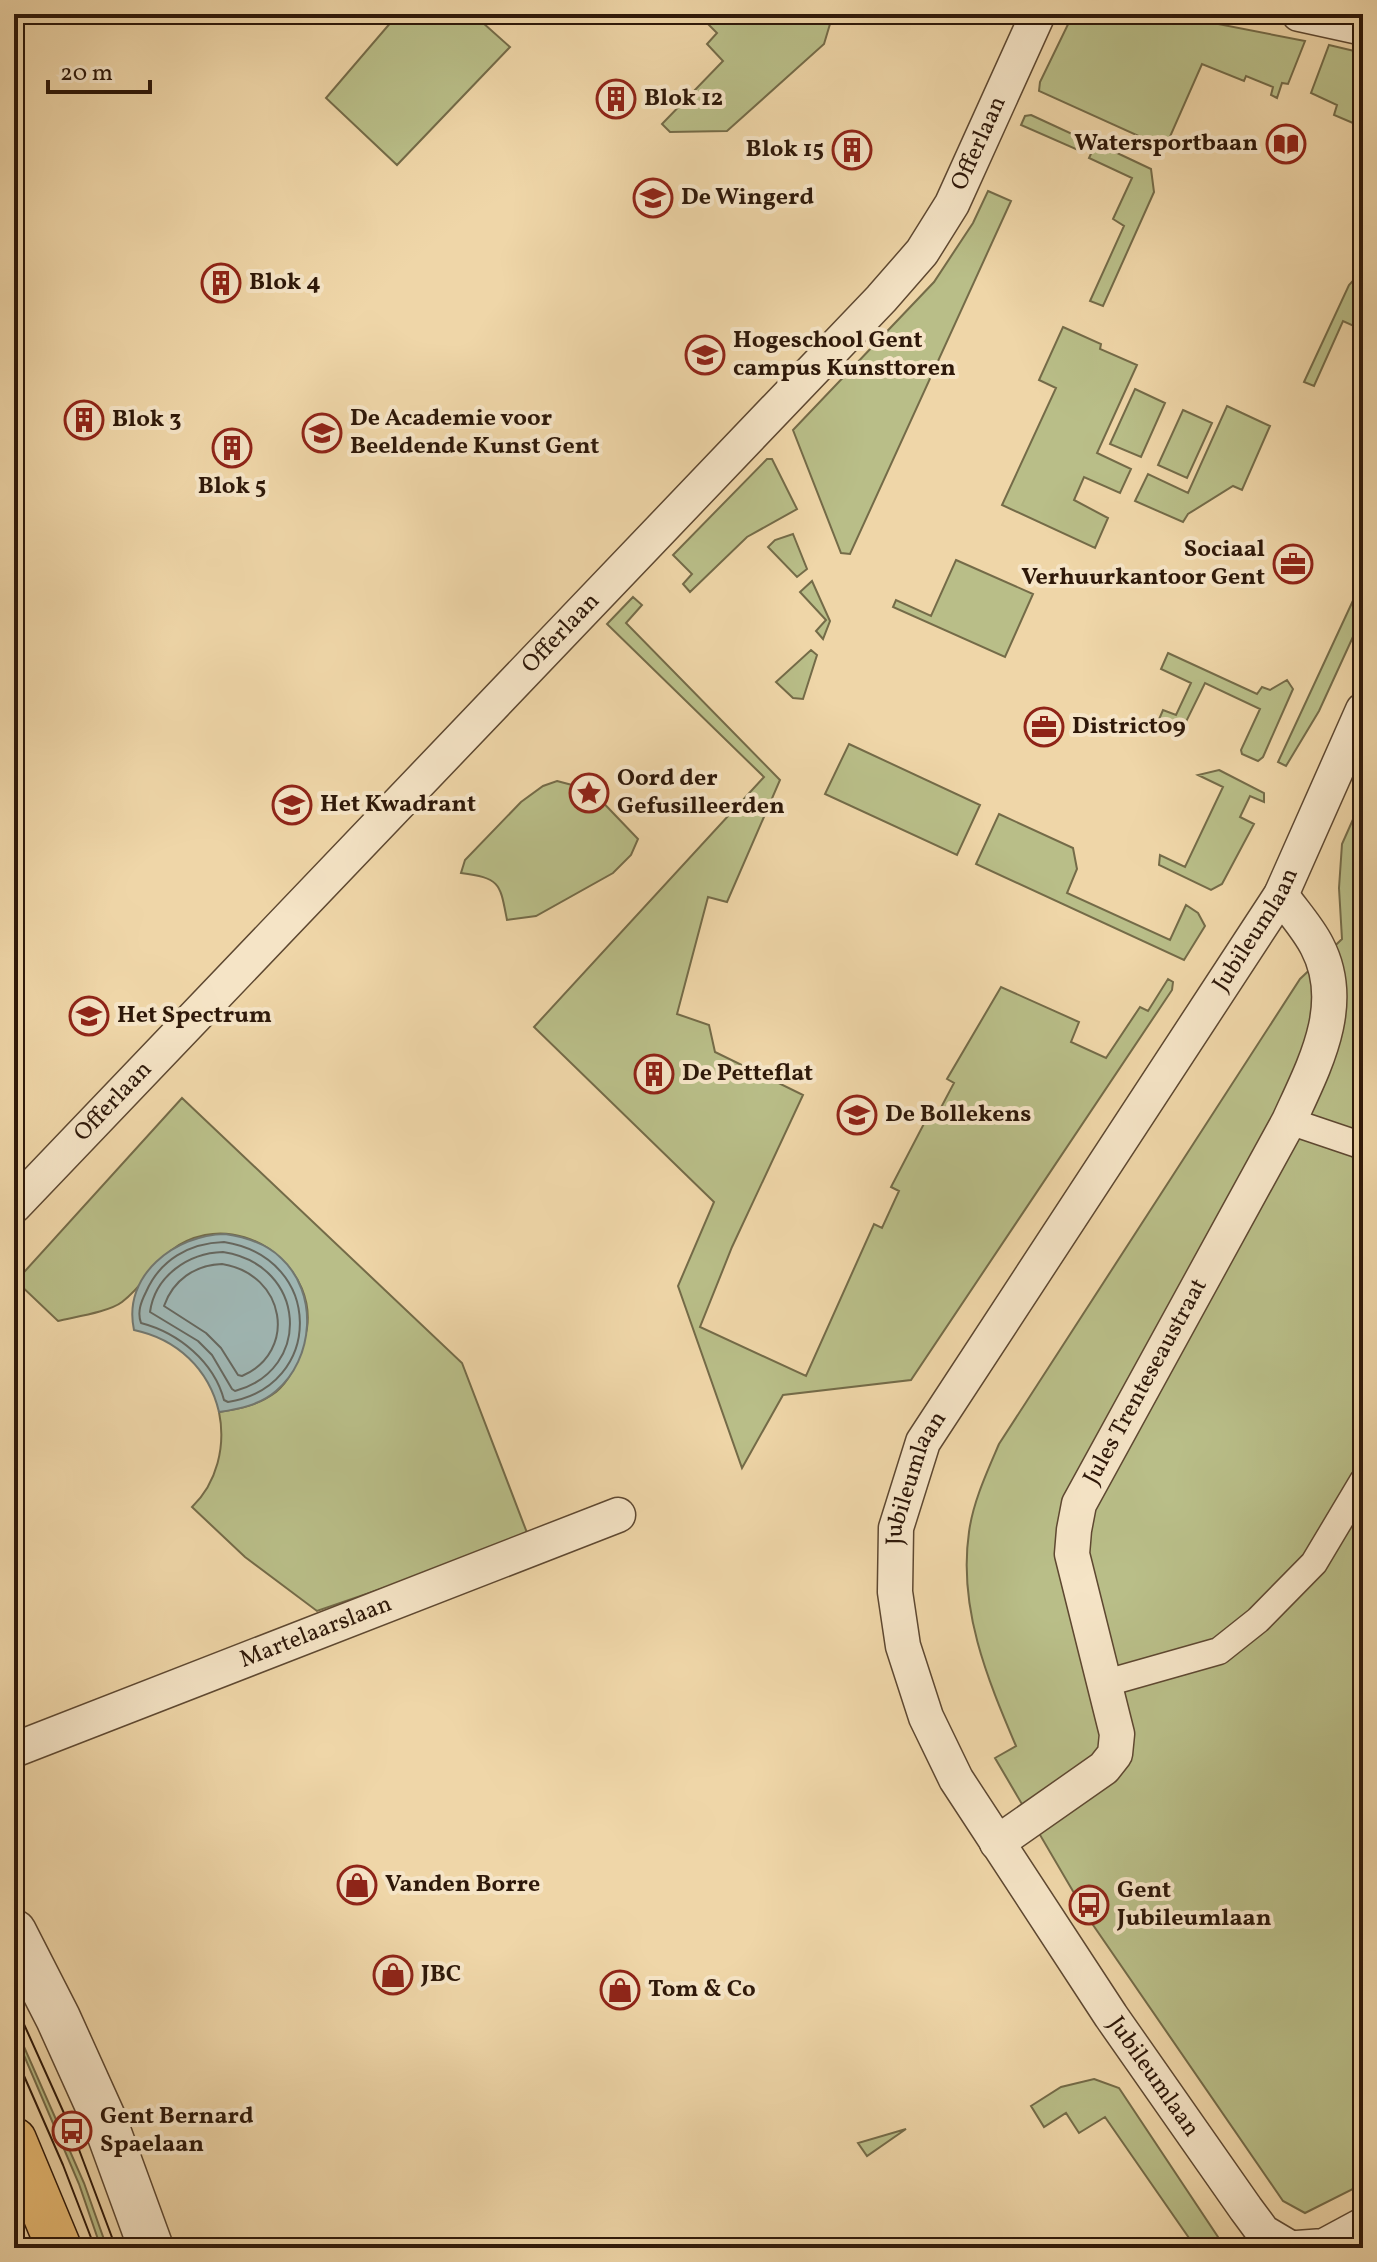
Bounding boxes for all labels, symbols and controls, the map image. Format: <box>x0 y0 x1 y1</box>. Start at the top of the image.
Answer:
scale bar <box>48 44 150 94</box>
text: 20 m <box>60 57 113 91</box>
building icon: Blok 12 <box>595 78 637 120</box>
place label: Blok 12 <box>644 82 723 116</box>
street label: Offerlaan <box>943 91 1016 196</box>
library icon: Watersportbaan <box>1265 123 1307 165</box>
place label: Watersportbaan <box>1074 127 1258 161</box>
building icon: Blok 15 <box>831 129 873 171</box>
place label: Blok 15 <box>746 133 824 167</box>
school or university icon: De Wingerd <box>632 177 674 219</box>
place label: De Wingerd <box>681 181 814 215</box>
building icon: Blok 4 <box>200 262 242 304</box>
place label: Blok 4 <box>249 266 321 300</box>
place label: Hogeschool Gent campus Kunsttoren <box>733 324 956 386</box>
school or university icon: Hogeschool Gent campus Kunsttoren <box>684 334 726 376</box>
building icon: Blok 3 <box>63 399 105 441</box>
place label: De Academie voor Beeldende Kunst Gent <box>350 402 599 464</box>
place label: Blok 3 <box>112 403 181 437</box>
school or university icon: De Academie voor Beeldende Kunst Gent <box>301 412 343 454</box>
building icon: Blok 5 <box>211 427 253 469</box>
place label: Blok 5 <box>198 470 266 504</box>
place label: Sociaal Verhuurkantoor Gent <box>1021 533 1265 595</box>
office icon: Sociaal Verhuurkantoor Gent <box>1272 543 1314 585</box>
street label: Offerlaan <box>514 585 608 682</box>
office icon: District09 <box>1023 706 1065 748</box>
place label: District09 <box>1072 710 1186 744</box>
place label: Oord der Gefusilleerden <box>617 762 785 824</box>
place icon: Oord der Gefusilleerden <box>568 772 610 814</box>
school or university icon: Het Kwadrant <box>271 784 313 826</box>
place label: Het Kwadrant <box>320 788 476 822</box>
street label: Jubileumlaan <box>1205 863 1308 999</box>
school or university icon: Het Spectrum <box>68 995 110 1037</box>
place label: Het Spectrum <box>117 999 272 1033</box>
building icon: De Petteflat <box>633 1053 675 1095</box>
street label: Offerlaan <box>67 1054 160 1150</box>
place label: De Petteflat <box>682 1057 813 1091</box>
school or university icon: De Bollekens <box>836 1094 878 1136</box>
place label: De Bollekens <box>885 1098 1031 1132</box>
street label: Jules Trenteseaustraat <box>1076 1272 1216 1491</box>
street label: Jubileumlaan <box>879 1405 955 1545</box>
street label: Martelaarslaan <box>235 1588 397 1678</box>
shop icon: Vanden Borre <box>336 1864 378 1906</box>
place label: Vanden Borre <box>385 1868 540 1902</box>
place label: Gent Jubileumlaan <box>1116 1874 1272 1936</box>
bus stop icon: Gent Jubileumlaan <box>1068 1884 1110 1926</box>
shop icon: JBC <box>372 1954 414 1996</box>
place label: JBC <box>420 1958 461 1992</box>
shop icon: Tom & Co <box>599 1969 641 2011</box>
place label: Tom & Co <box>648 1973 756 2007</box>
street label: Jubileumlaan <box>1099 2010 1207 2144</box>
place label: Gent Bernard Spaelaan <box>100 2100 254 2162</box>
bus stop icon: Gent Bernard Spaelaan <box>51 2110 93 2152</box>

